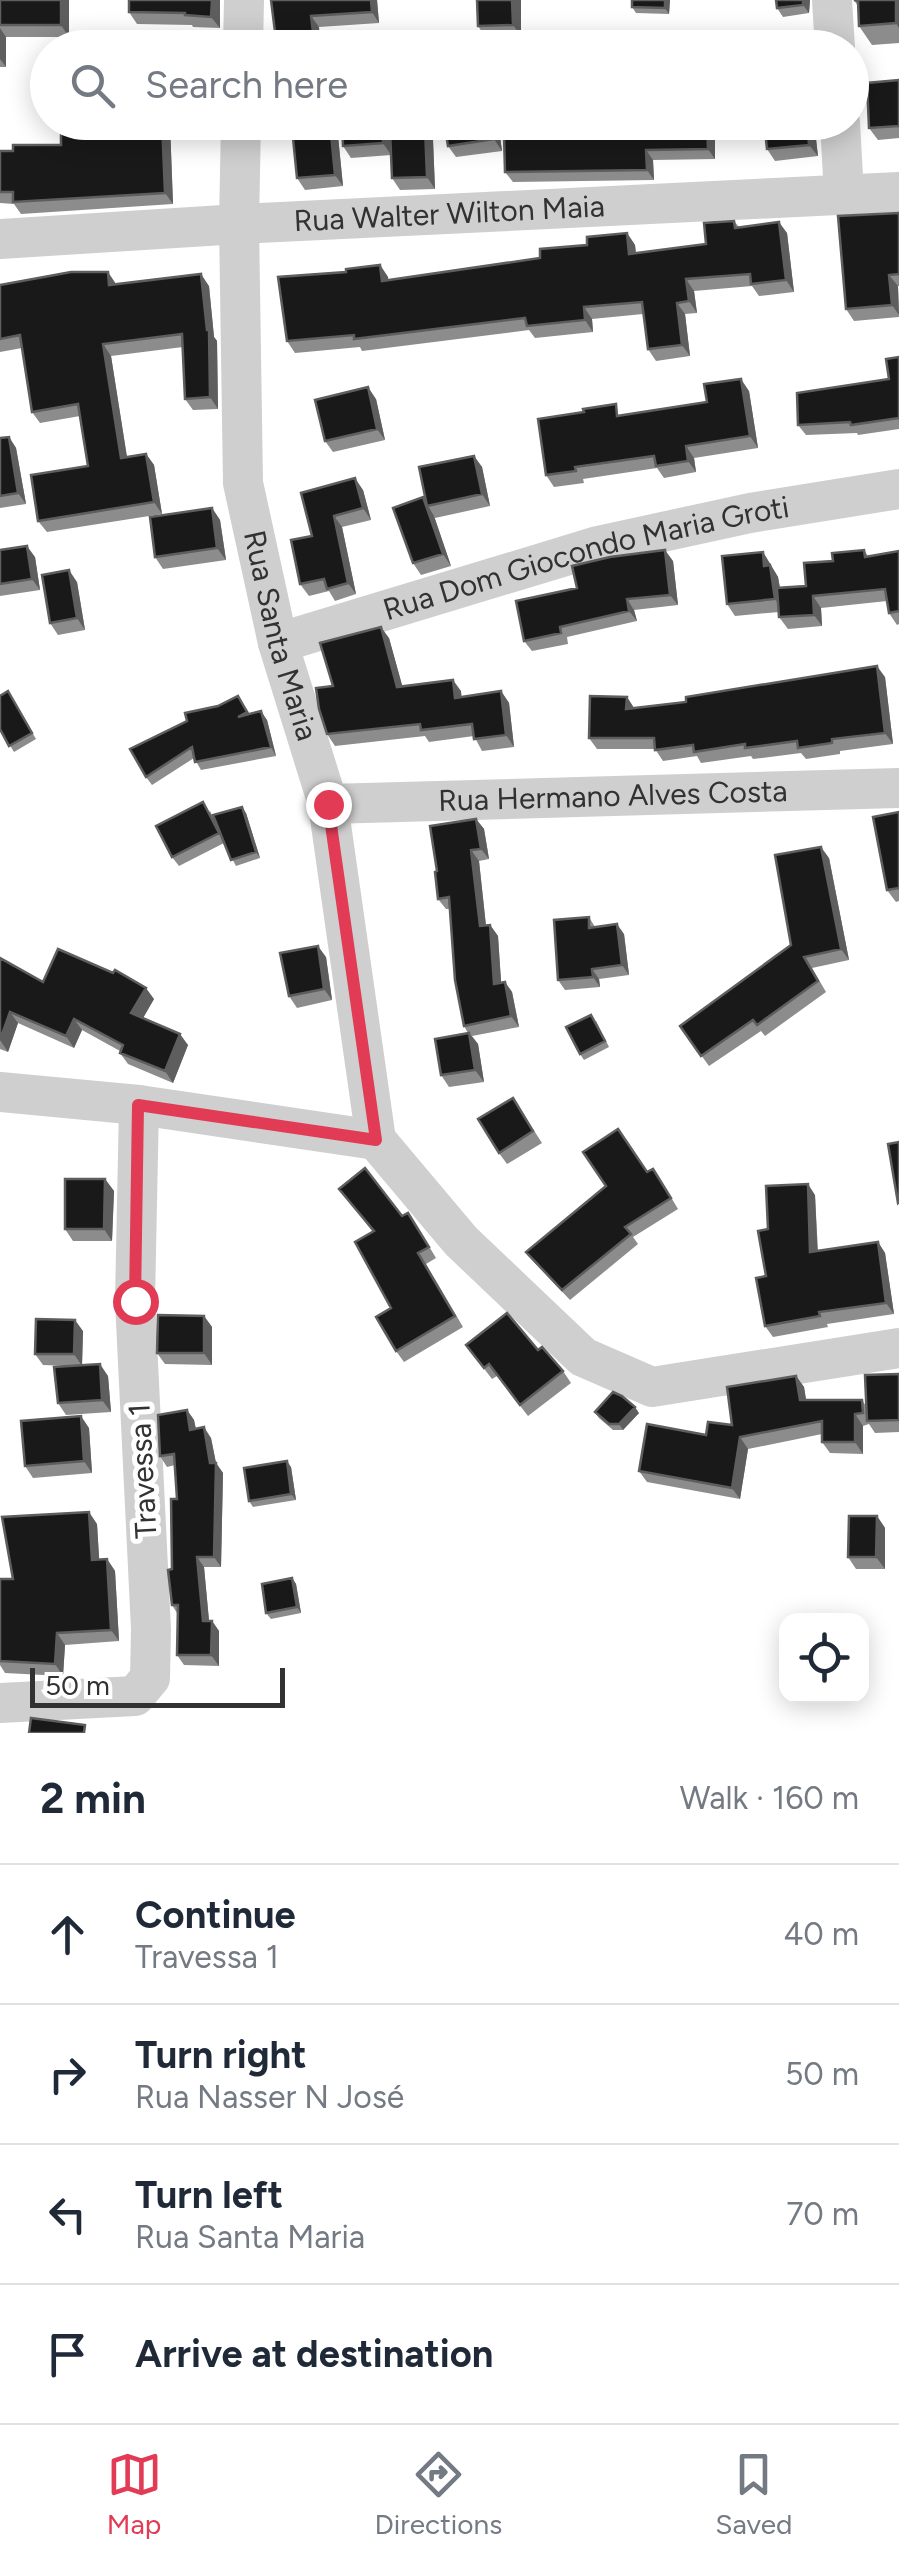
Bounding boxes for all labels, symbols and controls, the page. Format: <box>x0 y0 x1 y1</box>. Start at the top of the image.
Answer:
search box <box>30 30 869 140</box>
icon: search <box>65 58 120 113</box>
text: Search here <box>145 62 348 108</box>
street label: Rua Walter Wilton Maia <box>293 187 606 239</box>
street label: Rua Dom Giocondo Maria Groti <box>378 488 792 628</box>
street label: Rua Santa Maria <box>236 527 326 745</box>
street label: Rua Hermano Alves Costa <box>438 772 788 819</box>
route end <box>306 782 352 828</box>
route start <box>113 1279 159 1325</box>
street label: Travessa 1 <box>120 1403 165 1539</box>
map controls <box>779 1613 869 1703</box>
button: locate <box>779 1613 869 1703</box>
scale bar <box>30 1663 285 1708</box>
text: 50 m <box>45 1668 110 1702</box>
text: 2 min <box>40 1773 146 1824</box>
text: Walk · 160 m <box>680 1779 859 1817</box>
text: Continue <box>135 1892 296 1938</box>
icon: ahead <box>40 1907 95 1962</box>
text: 40 m <box>783 1915 859 1953</box>
text: Travessa 1 <box>135 1938 279 1976</box>
text: Turn right <box>135 2032 307 2078</box>
icon: right <box>40 2047 95 2102</box>
text: 50 m <box>785 2055 859 2093</box>
text: Rua Nasser N José <box>135 2078 404 2116</box>
text: Turn left <box>135 2172 283 2218</box>
icon: left <box>40 2187 95 2242</box>
text: 70 m <box>786 2195 859 2233</box>
text: Rua Santa Maria <box>135 2218 365 2256</box>
icon: arrive <box>40 2327 95 2382</box>
text: Arrive at destination <box>135 2331 493 2377</box>
tab: Map <box>107 2447 162 2541</box>
tab: Directions <box>375 2447 502 2541</box>
tab: Saved <box>715 2447 792 2541</box>

